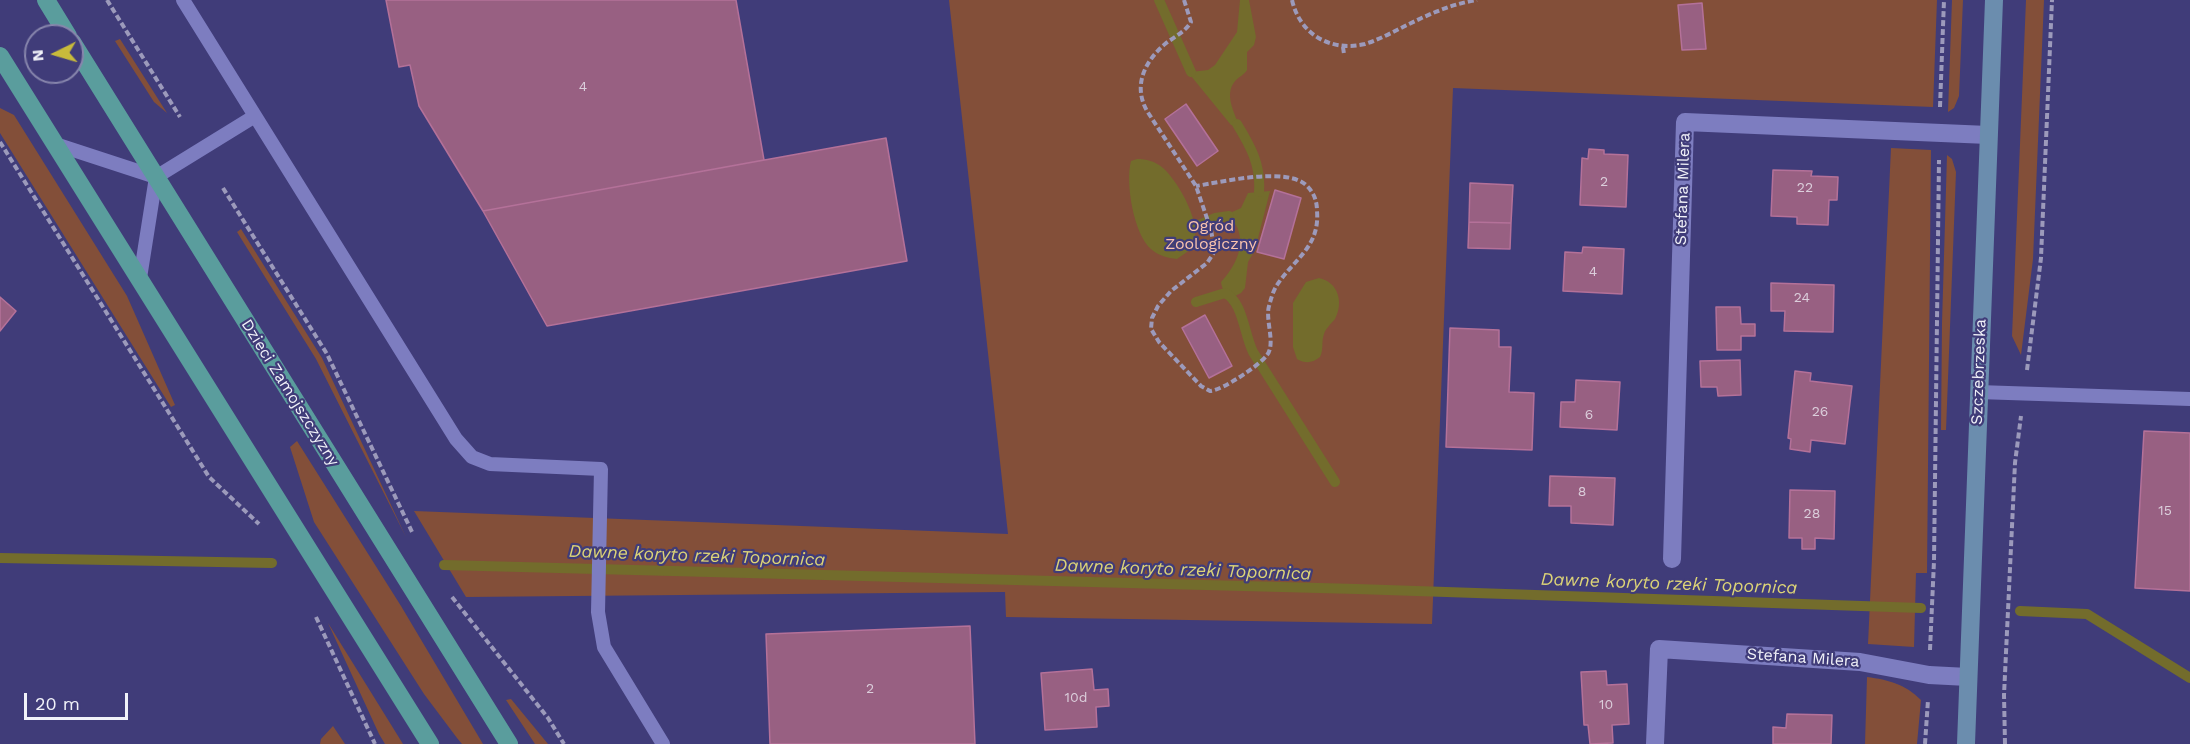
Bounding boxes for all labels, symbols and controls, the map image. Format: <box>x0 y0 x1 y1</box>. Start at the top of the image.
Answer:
north arrow <box>24 24 84 84</box>
text: N <box>28 49 48 62</box>
house number: 4 <box>579 79 587 95</box>
street label: Stefana Milera <box>1671 132 1695 246</box>
house number: 2 <box>1600 174 1608 190</box>
house number: 22 <box>1797 180 1813 196</box>
park label: Ogród Zoologiczny <box>1165 216 1257 254</box>
house number: 4 <box>1589 264 1597 280</box>
house number: 24 <box>1794 290 1810 306</box>
street label: Dzieci Zamojszczyzny <box>237 316 343 470</box>
street label: Szczebrzeska <box>1968 319 1990 425</box>
house number: 26 <box>1812 404 1828 420</box>
house number: 6 <box>1585 407 1593 423</box>
house number: 8 <box>1578 484 1586 500</box>
house number: 15 <box>2158 503 2172 519</box>
house number: 28 <box>1804 506 1820 522</box>
water label: Dawne koryto rzeki Topornica <box>568 541 826 571</box>
water label: Dawne koryto rzeki Topornica <box>1054 555 1312 585</box>
water label: Dawne koryto rzeki Topornica <box>1540 569 1798 599</box>
street label: Stefana Milera <box>1746 644 1860 672</box>
scale bar <box>27 681 130 719</box>
house number: 2 <box>866 681 874 697</box>
house number: 10d <box>1065 690 1087 706</box>
text: 20 m <box>35 693 80 714</box>
house number: 10 <box>1599 697 1613 713</box>

